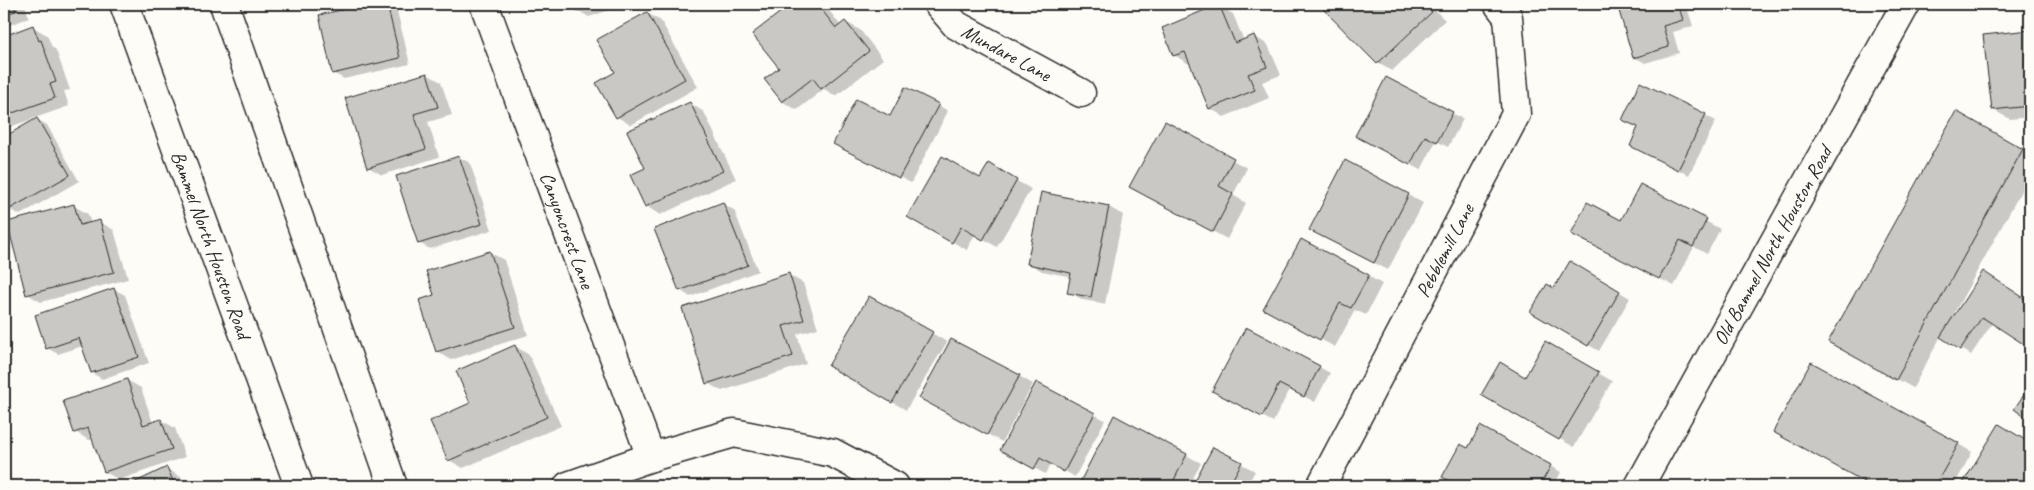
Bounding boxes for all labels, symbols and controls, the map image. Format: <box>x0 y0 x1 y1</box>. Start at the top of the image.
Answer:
street label: Mundare Lane <box>957 18 1056 88</box>
street label: Old Bammel North Houston Road <box>1708 139 1839 349</box>
street label: Bammel North Houston Road <box>165 148 257 345</box>
street label: Canyoncrest Lane <box>534 169 600 293</box>
street label: Pebblemill Lane <box>1410 198 1480 302</box>

